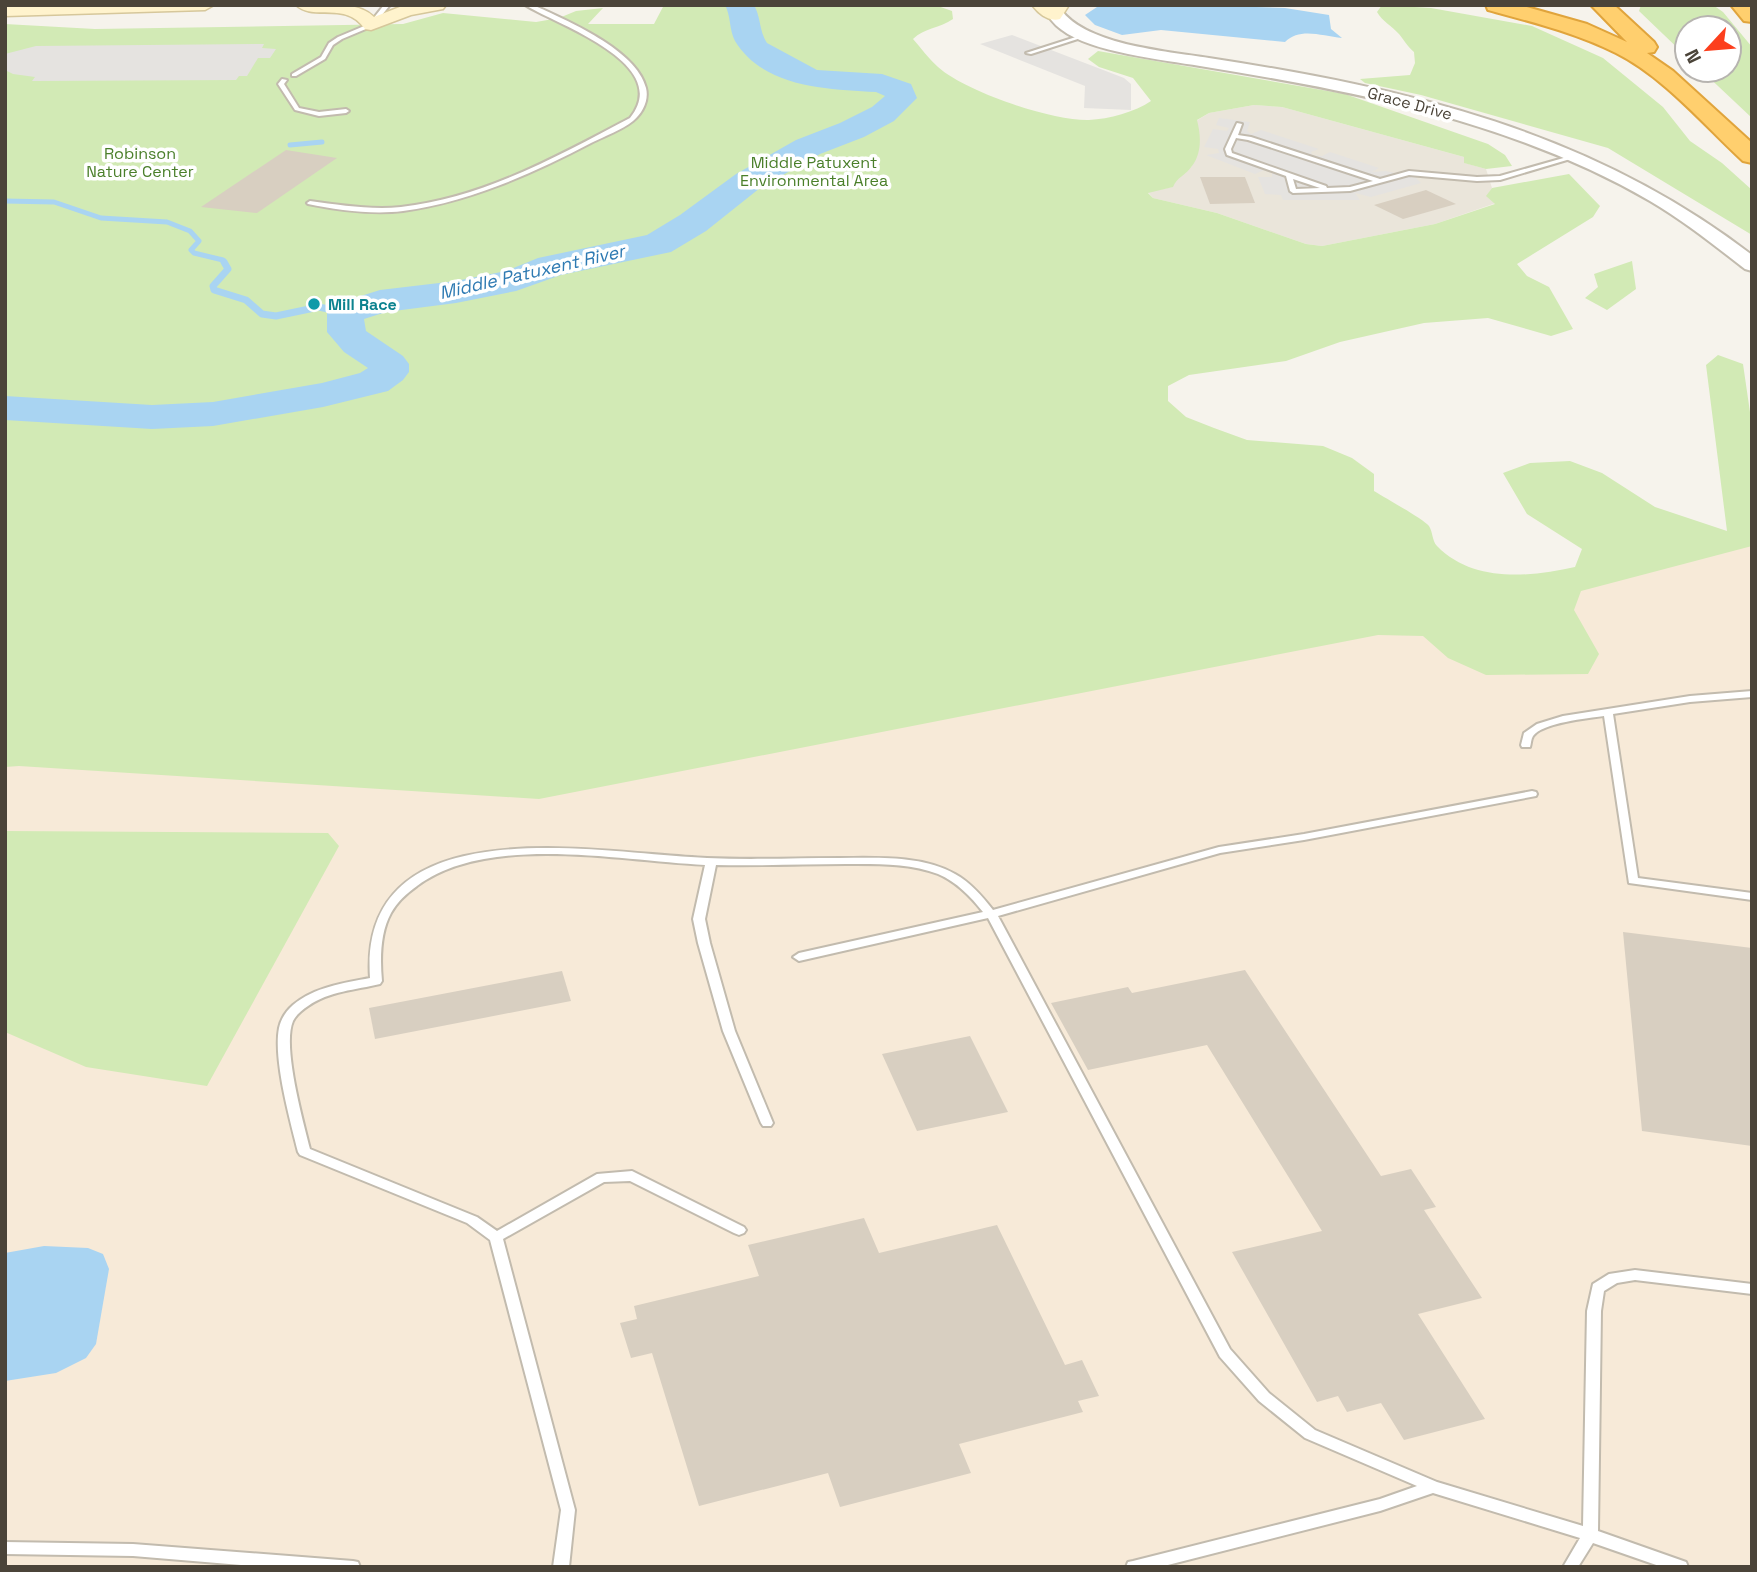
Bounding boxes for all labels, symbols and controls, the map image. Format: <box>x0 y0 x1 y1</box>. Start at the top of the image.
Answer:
north arrow <box>1673 14 1743 84</box>
text: N <box>1679 45 1707 67</box>
street label: Grace Drive <box>1365 82 1455 125</box>
park label: Robinson Nature Center <box>86 143 194 182</box>
park label: Middle Patuxent Environmental Area <box>740 152 888 191</box>
water label: Middle Patuxent River <box>437 238 629 304</box>
place label: Mill Race <box>328 294 397 315</box>
marker: Mill Race <box>306 296 322 312</box>

